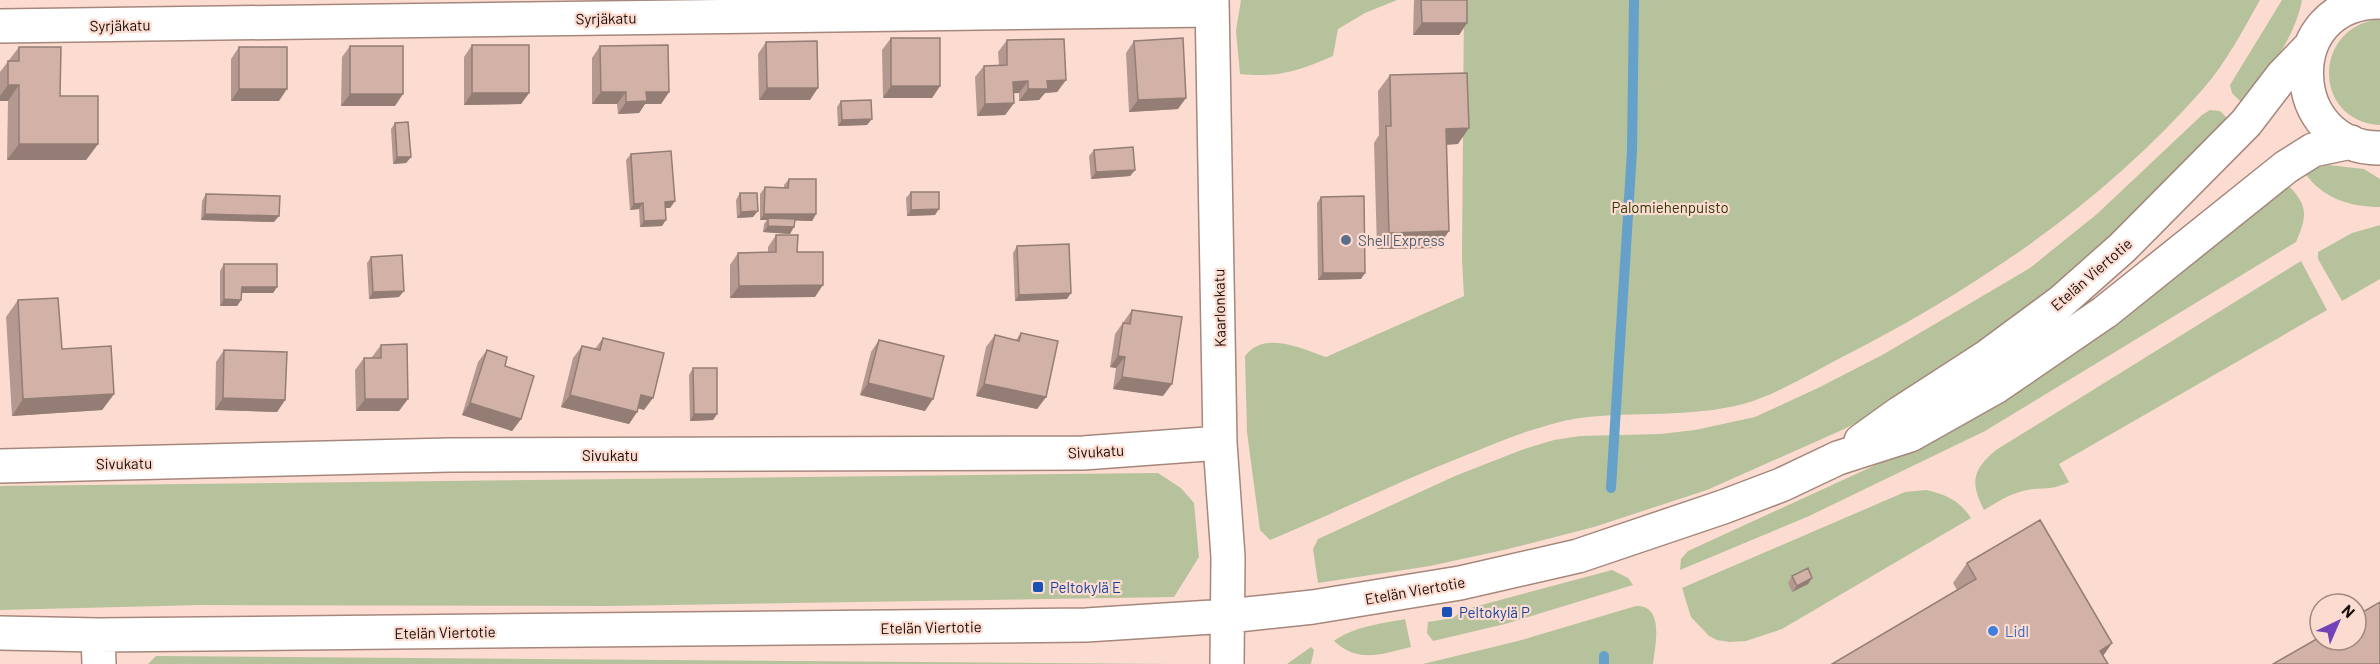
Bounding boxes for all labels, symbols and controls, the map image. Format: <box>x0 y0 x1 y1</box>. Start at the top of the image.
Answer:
street label: Syrjäkatu <box>575 8 637 28</box>
street label: Syrjäkatu <box>89 15 151 35</box>
park label: Palomiehenpuisto <box>1611 198 1729 216</box>
place label: Shell Express <box>1358 231 1445 249</box>
marker: Shell Express <box>1339 233 1353 247</box>
street label: Etelän Viertotie <box>2047 234 2135 314</box>
street label: Kaarlonkatu <box>1209 269 1229 347</box>
street label: Sivukatu <box>1067 441 1125 461</box>
street label: Sivukatu <box>582 446 638 464</box>
street label: Sivukatu <box>96 454 152 472</box>
street label: Etelän Viertotie <box>1363 572 1467 608</box>
place label: Peltokylä E <box>1050 578 1121 596</box>
marker: Peltokylä E <box>1031 580 1045 594</box>
north arrow <box>2308 592 2368 652</box>
text: N <box>2338 600 2359 621</box>
place label: Peltokylä P <box>1459 603 1530 621</box>
marker: Peltokylä P <box>1440 605 1454 619</box>
street label: Etelän Viertotie <box>880 617 982 637</box>
street label: Etelän Viertotie <box>394 622 496 642</box>
place label: Lidl <box>2005 622 2029 640</box>
marker: Lidl <box>1986 624 2000 638</box>

